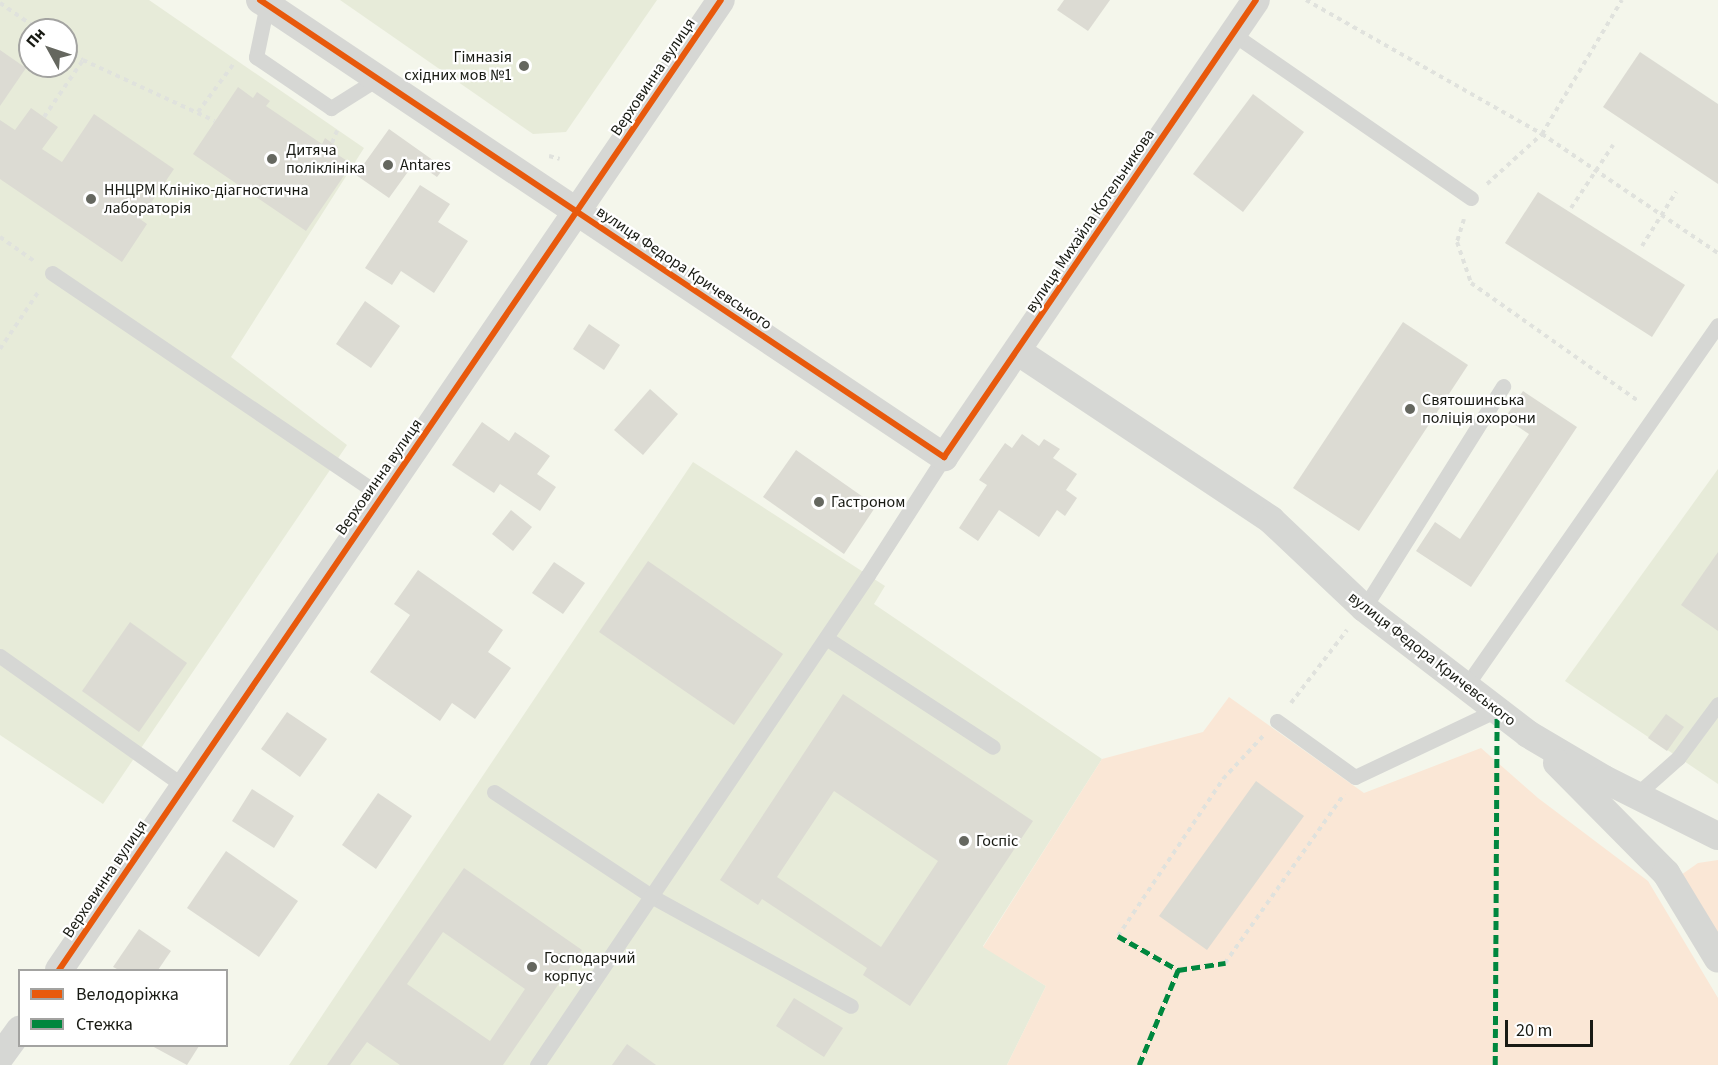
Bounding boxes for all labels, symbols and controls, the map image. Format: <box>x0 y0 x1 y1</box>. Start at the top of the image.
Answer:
street label: Верховинна вулиця <box>606 14 700 140</box>
north arrow <box>18 18 78 78</box>
text: Пн <box>21 23 51 52</box>
place label: Гімназія східних мов №1 <box>404 47 512 85</box>
marker: Гімназія східних мов №1 <box>517 59 531 73</box>
street label: вулиця Михайла Котельникова <box>1021 126 1159 316</box>
place label: Дитяча поліклініка <box>286 140 365 178</box>
marker: Дитяча поліклініка <box>263 150 281 168</box>
place label: Antares <box>400 155 451 175</box>
marker: Antares <box>381 158 395 172</box>
place label: ННЦРМ Клініко-діагностична лабораторія <box>104 180 309 218</box>
marker: ННЦРМ Клініко-діагностична лабораторія <box>82 190 100 208</box>
street label: вулиця Федора Кричевського <box>593 202 775 334</box>
place label: Святошинська поліція охорони <box>1422 390 1536 428</box>
marker: Святошинська поліція охорони <box>1403 402 1417 416</box>
street label: Верховинна вулиця <box>332 415 426 539</box>
place label: Гастроном <box>831 492 905 512</box>
marker: Гастроном <box>812 495 826 509</box>
street label: вулиця Федора Кричевського <box>1344 588 1520 730</box>
street label: Верховинна вулиця <box>58 816 152 942</box>
place label: Госпіс <box>976 831 1018 851</box>
marker: Госпіс <box>957 834 971 848</box>
place label: Господарчий корпус <box>544 948 636 986</box>
marker: Господарчий корпус <box>525 960 539 974</box>
legend <box>18 969 228 1047</box>
text: Велодоріжка <box>76 982 179 1007</box>
scale bar <box>1508 1008 1596 1046</box>
text: Стежка <box>76 1012 133 1037</box>
text: 20 m <box>1516 1018 1552 1043</box>

